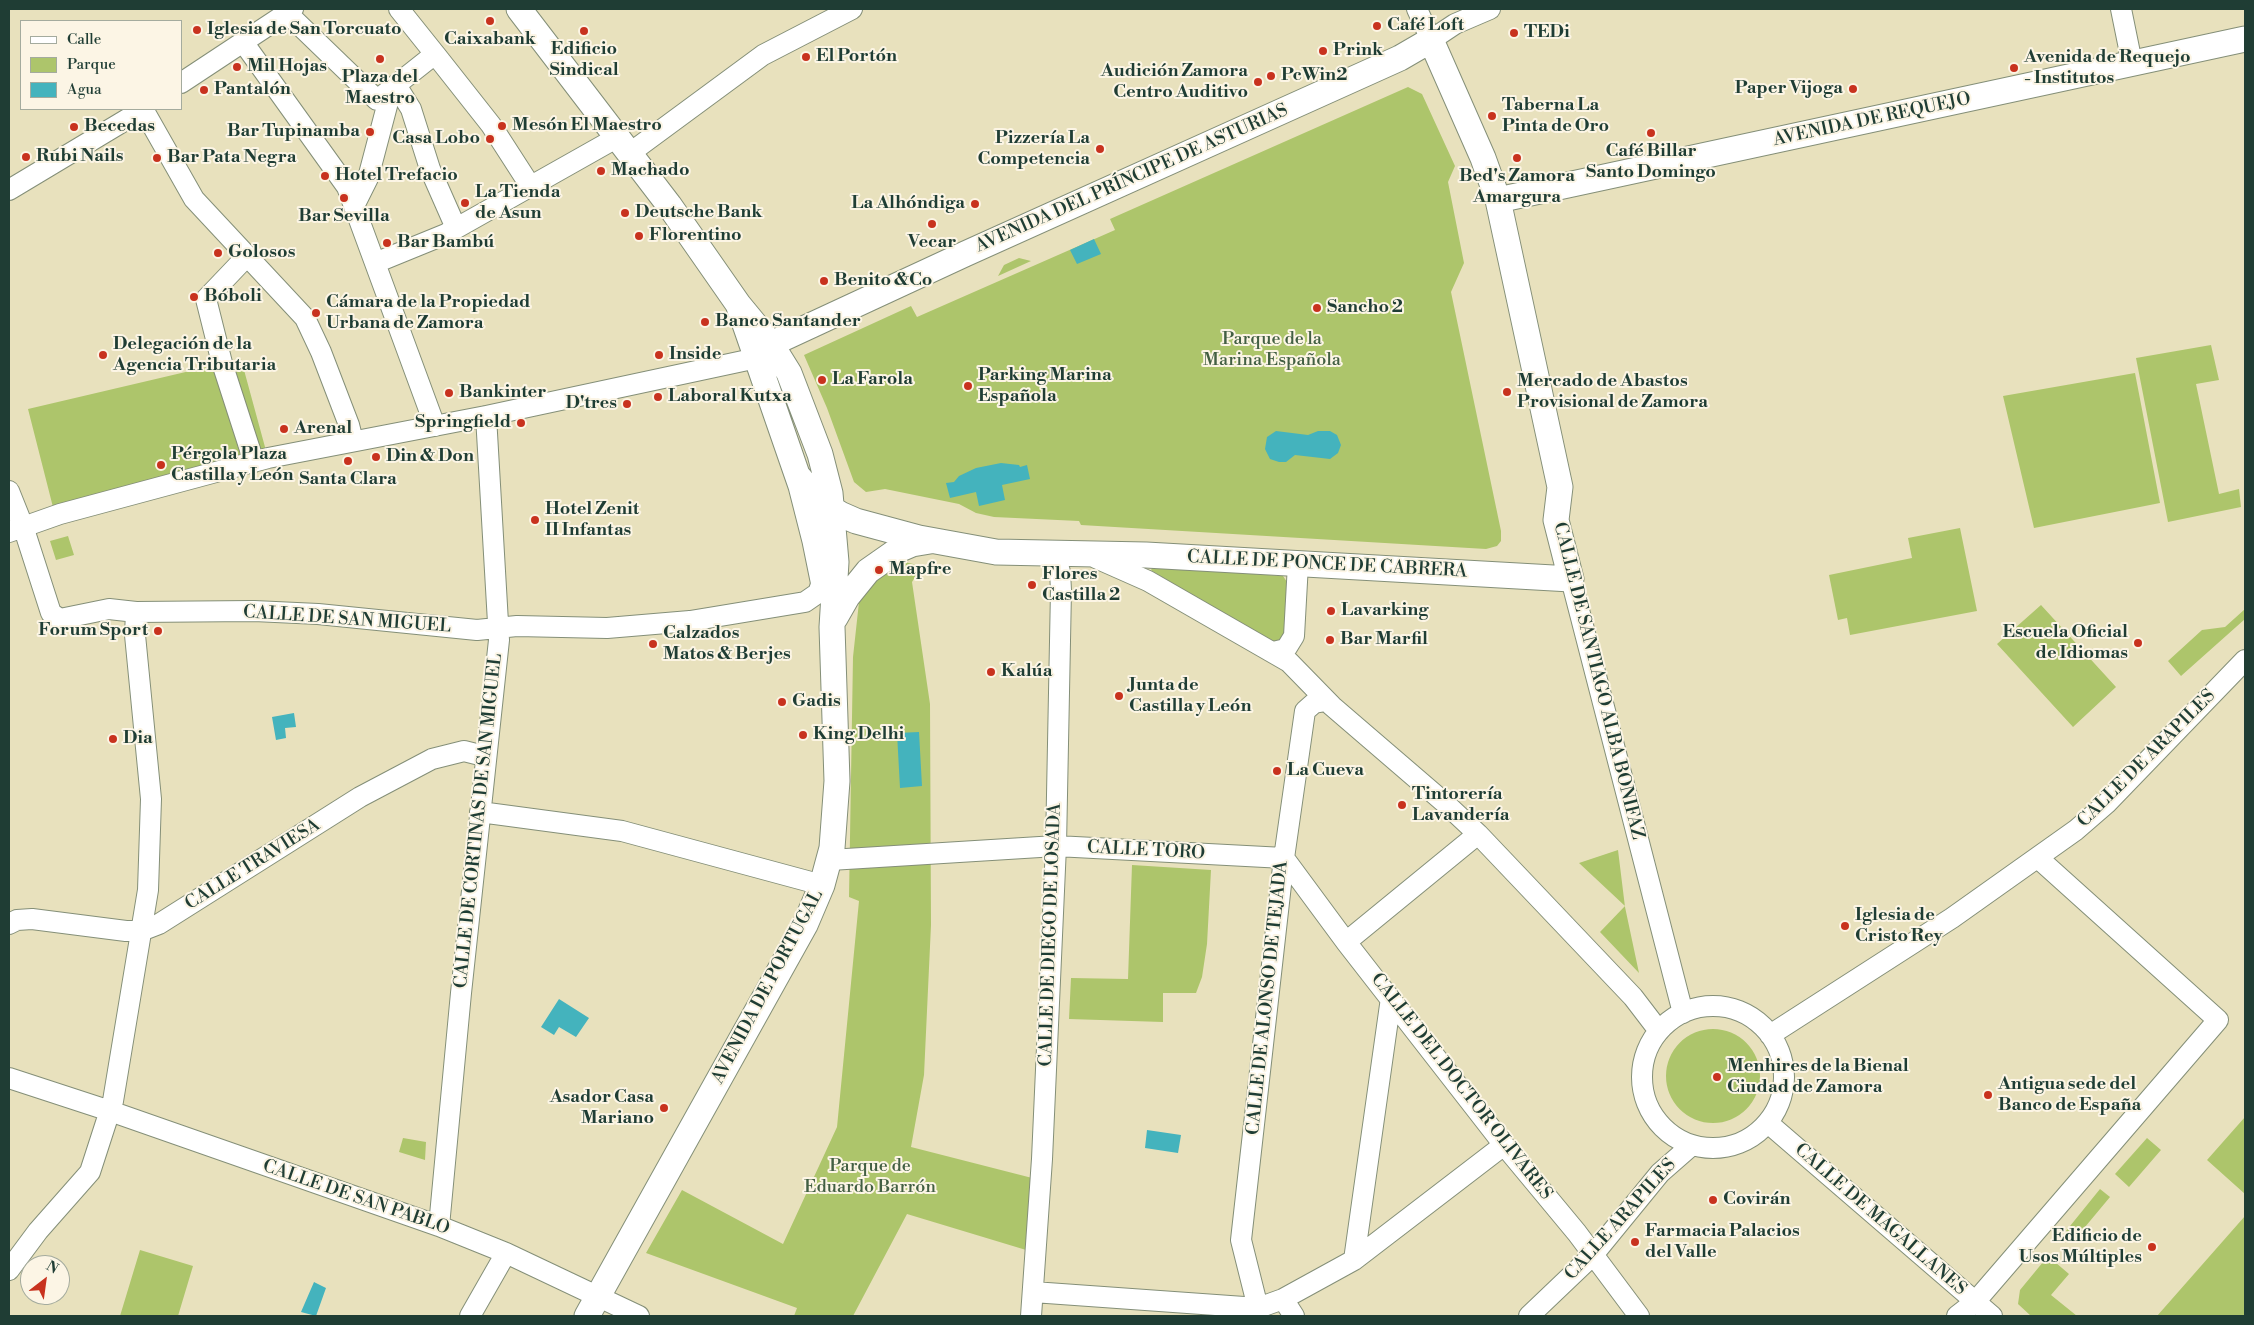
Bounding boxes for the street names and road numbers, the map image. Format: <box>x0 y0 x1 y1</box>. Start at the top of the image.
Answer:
street label: AVENIDA DE REQUEJO <box>1771 88 1973 152</box>
street label: AVENIDA DEL PRÍNCIPE DE ASTURIAS <box>972 100 1292 258</box>
street label: CALLE DE SANTIAGO ALBA BONIFAZ <box>1548 520 1648 842</box>
street label: CALLE DE PONCE DE CABRERA <box>1186 547 1468 583</box>
street label: CALLE DE SAN MIGUEL <box>242 602 452 638</box>
street label: CALLE DE CORTINAS DE SAN MIGUEL <box>451 652 507 990</box>
street label: CALLE DE ARAPILES <box>2074 686 2220 832</box>
street label: CALLE DE DIEGO DE LOSADA <box>1036 803 1066 1067</box>
street label: CALLE TRAVIESA <box>182 815 324 915</box>
street label: CALLE TORO <box>1086 837 1206 865</box>
street label: CALLE DE ALONSO DE TEJADA <box>1243 860 1293 1136</box>
street label: AVENIDA DE PORTUGAL <box>708 886 828 1088</box>
street label: CALLE DEL DOCTOR OLIVARES <box>1366 969 1556 1205</box>
street label: CALLE DE MAGALLANES <box>1790 1139 1970 1301</box>
street label: CALLE ARAPILES <box>1561 1155 1681 1285</box>
street label: CALLE DE SAN PABLO <box>260 1156 452 1240</box>

